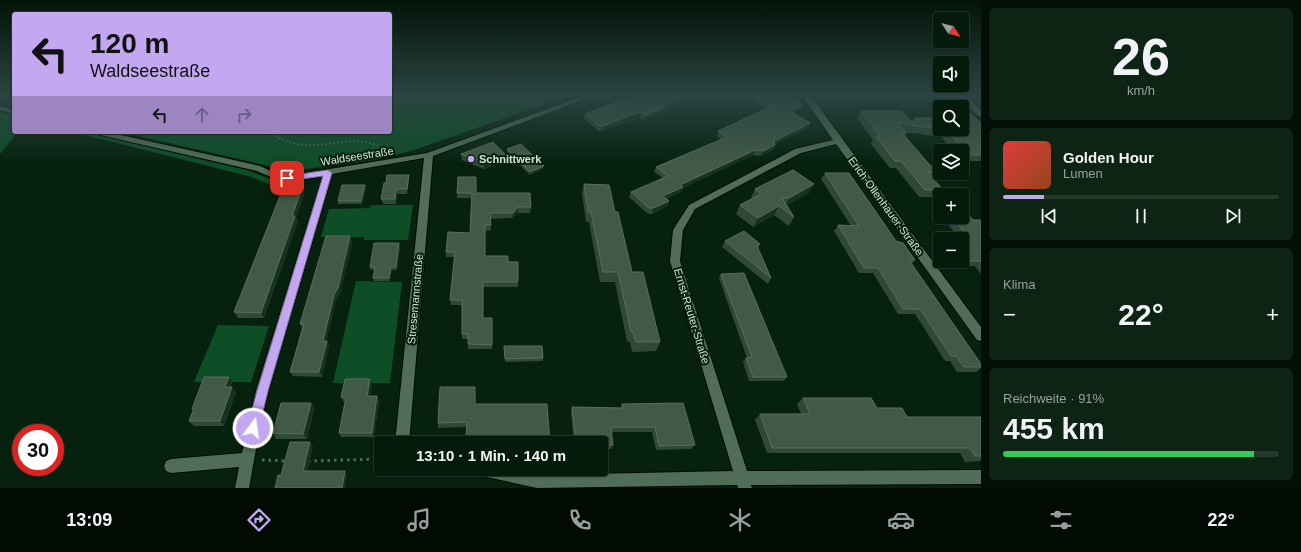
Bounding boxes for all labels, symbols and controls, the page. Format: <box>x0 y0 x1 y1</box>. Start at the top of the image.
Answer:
north arrow <box>933 12 969 48</box>
map controls <box>933 12 969 268</box>
icon: left <box>24 28 76 80</box>
text: 120 m <box>90 28 169 59</box>
text: 26 <box>1112 28 1170 86</box>
button: sound <box>933 56 969 92</box>
text: Waldseestraße <box>90 61 210 81</box>
text: km/h <box>1127 83 1155 98</box>
button: search <box>933 100 969 136</box>
icon: left <box>149 104 171 126</box>
icon: ahead <box>191 104 213 126</box>
icon: right <box>233 104 255 126</box>
street label: Waldseestraße <box>320 144 394 168</box>
button: layers <box>933 144 969 180</box>
text: Golden Hour <box>1063 149 1154 166</box>
place label: Schnittwerk <box>479 153 542 165</box>
marker: Schnittwerk <box>466 154 476 164</box>
street label: Erich-Ollenhauer-Straße <box>846 154 926 258</box>
pin <box>270 161 304 195</box>
text: Lumen <box>1063 166 1103 181</box>
icon: arrive <box>276 167 298 189</box>
button: + <box>933 188 969 224</box>
icon: previous <box>1038 205 1060 227</box>
icon: pause <box>1130 205 1152 227</box>
icon: next <box>1222 205 1244 227</box>
button: − <box>933 232 969 268</box>
street label: Stresemannstraße <box>405 253 425 345</box>
street label: Ernst-Reuter-Straße <box>672 267 712 365</box>
text: Klima <box>1003 277 1036 292</box>
text: 22° <box>1118 298 1164 331</box>
text: − <box>1003 302 1016 327</box>
text: + <box>1266 302 1279 327</box>
text: Reichweite · 91% <box>1003 391 1104 406</box>
position arrow <box>232 407 274 449</box>
text: 455 km <box>1003 412 1105 445</box>
speed limit sign: 30 <box>12 424 64 476</box>
text: 13:10 · 1 Min. · 140 m <box>416 447 566 464</box>
icon: directions <box>245 506 273 534</box>
icon: music <box>405 506 433 534</box>
icon: phone <box>566 506 594 534</box>
icon: climate <box>726 506 754 534</box>
icon: car <box>887 506 915 534</box>
icon: filters <box>1047 506 1075 534</box>
text: 13:09 <box>66 510 112 530</box>
text: 22° <box>1207 510 1235 530</box>

